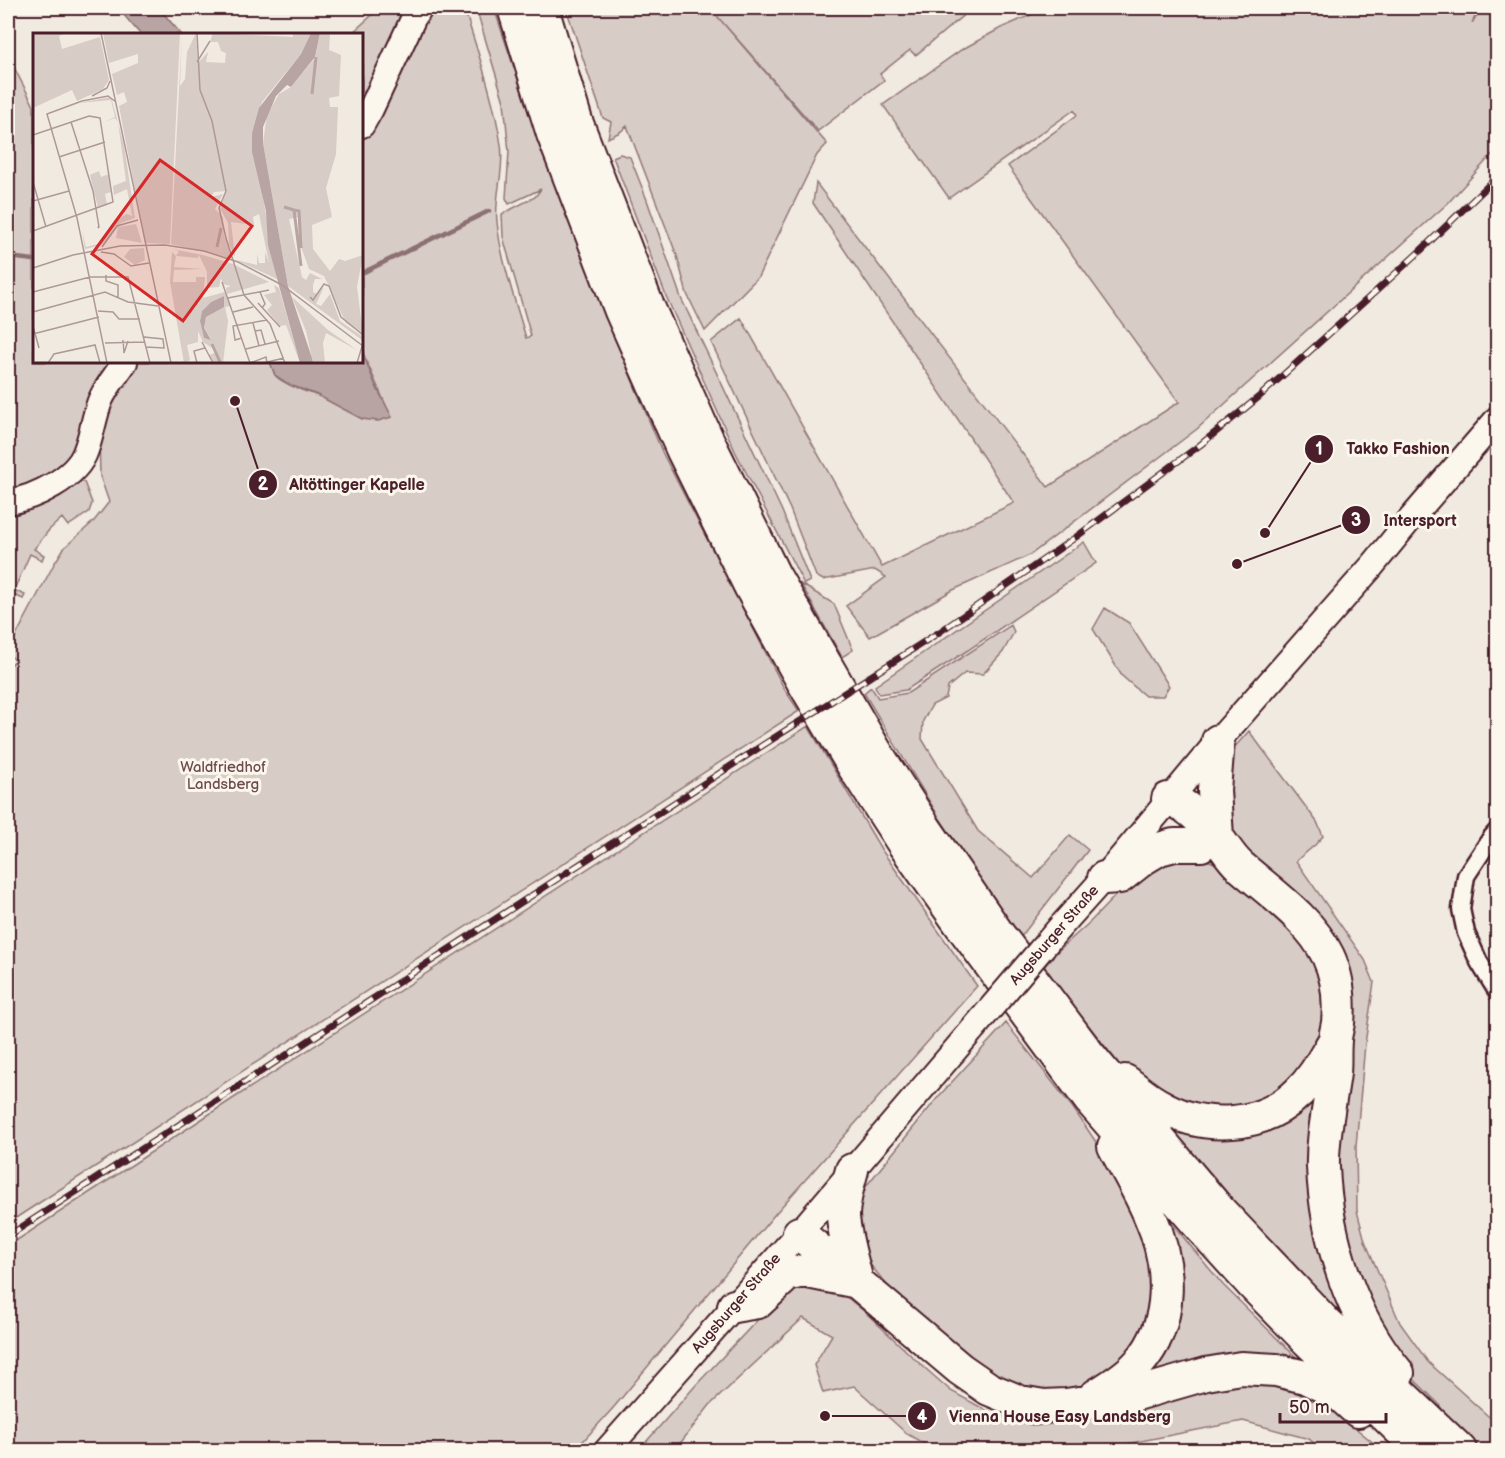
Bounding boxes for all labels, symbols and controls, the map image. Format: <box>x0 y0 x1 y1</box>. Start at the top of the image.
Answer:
inset map <box>33 33 363 363</box>
callout: Takko Fashion <box>1304 432 1462 466</box>
text: 1 <box>1315 439 1323 460</box>
text: Takko Fashion <box>1346 440 1450 459</box>
callout: Altöttinger Kapelle <box>248 467 437 501</box>
text: 2 <box>258 474 269 495</box>
text: Altöttinger Kapelle <box>288 476 425 495</box>
callout: Intersport <box>1341 503 1468 537</box>
text: 3 <box>1351 510 1361 531</box>
text: Intersport <box>1383 512 1457 531</box>
park label: Waldfriedhof Landsberg <box>180 758 266 794</box>
street label: Augsburger Straße <box>1006 881 1103 989</box>
street label: Augsburger Straße <box>688 1249 785 1357</box>
scale bar <box>1280 1386 1386 1424</box>
text: 50 m <box>1289 1397 1330 1418</box>
callout: Vienna House Easy Landsberg <box>907 1399 1183 1433</box>
text: 4 <box>917 1407 928 1428</box>
text: Vienna House Easy Landsberg <box>949 1408 1171 1427</box>

